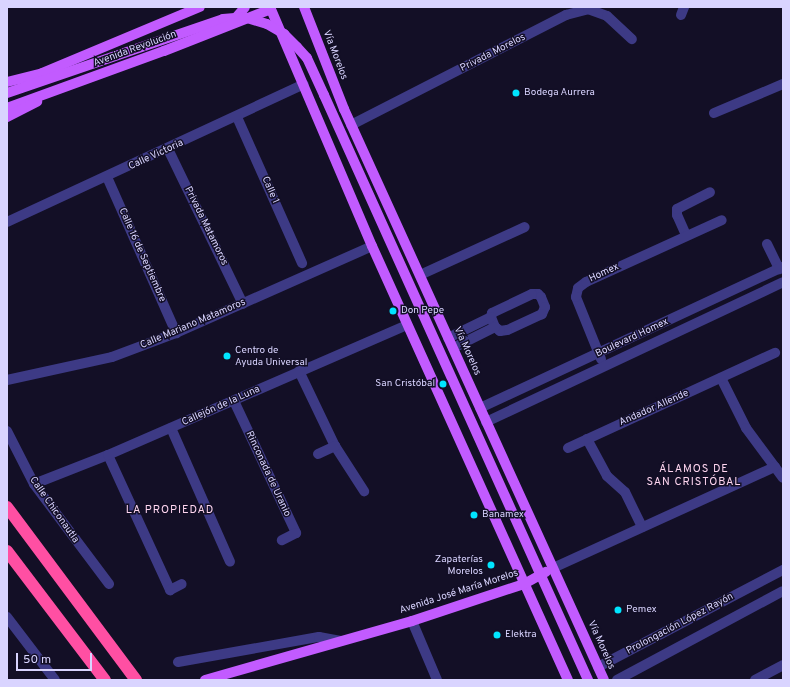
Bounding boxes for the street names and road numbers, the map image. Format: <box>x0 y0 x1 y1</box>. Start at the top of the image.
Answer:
street label: Avenida Revolución <box>92 28 178 70</box>
street label: Vía Morelos <box>320 29 350 81</box>
street label: Privada Morelos <box>458 31 528 75</box>
street label: Calle Victoria <box>126 137 186 173</box>
street label: Calle 1 <box>259 175 281 205</box>
street label: Privada Matamoros <box>182 185 230 267</box>
street label: Calle 16 de Septiembre <box>116 206 168 304</box>
street label: Homex <box>587 261 621 285</box>
street label: Calle Mariano Matamoros <box>139 296 247 352</box>
street label: Boulevard Homex <box>594 316 670 360</box>
street label: Vía Morelos <box>451 325 483 377</box>
street label: Callejón de la Luna <box>180 383 262 429</box>
street label: Andador Allende <box>617 387 691 429</box>
street label: Rinconada de Uranio <box>243 429 293 519</box>
street label: Calle Chiconautla <box>27 475 81 545</box>
street label: Avenida José María Morelos <box>398 567 520 617</box>
street label: Prolongación López Rayón <box>624 591 736 657</box>
street label: Vía Morelos <box>585 619 617 671</box>

